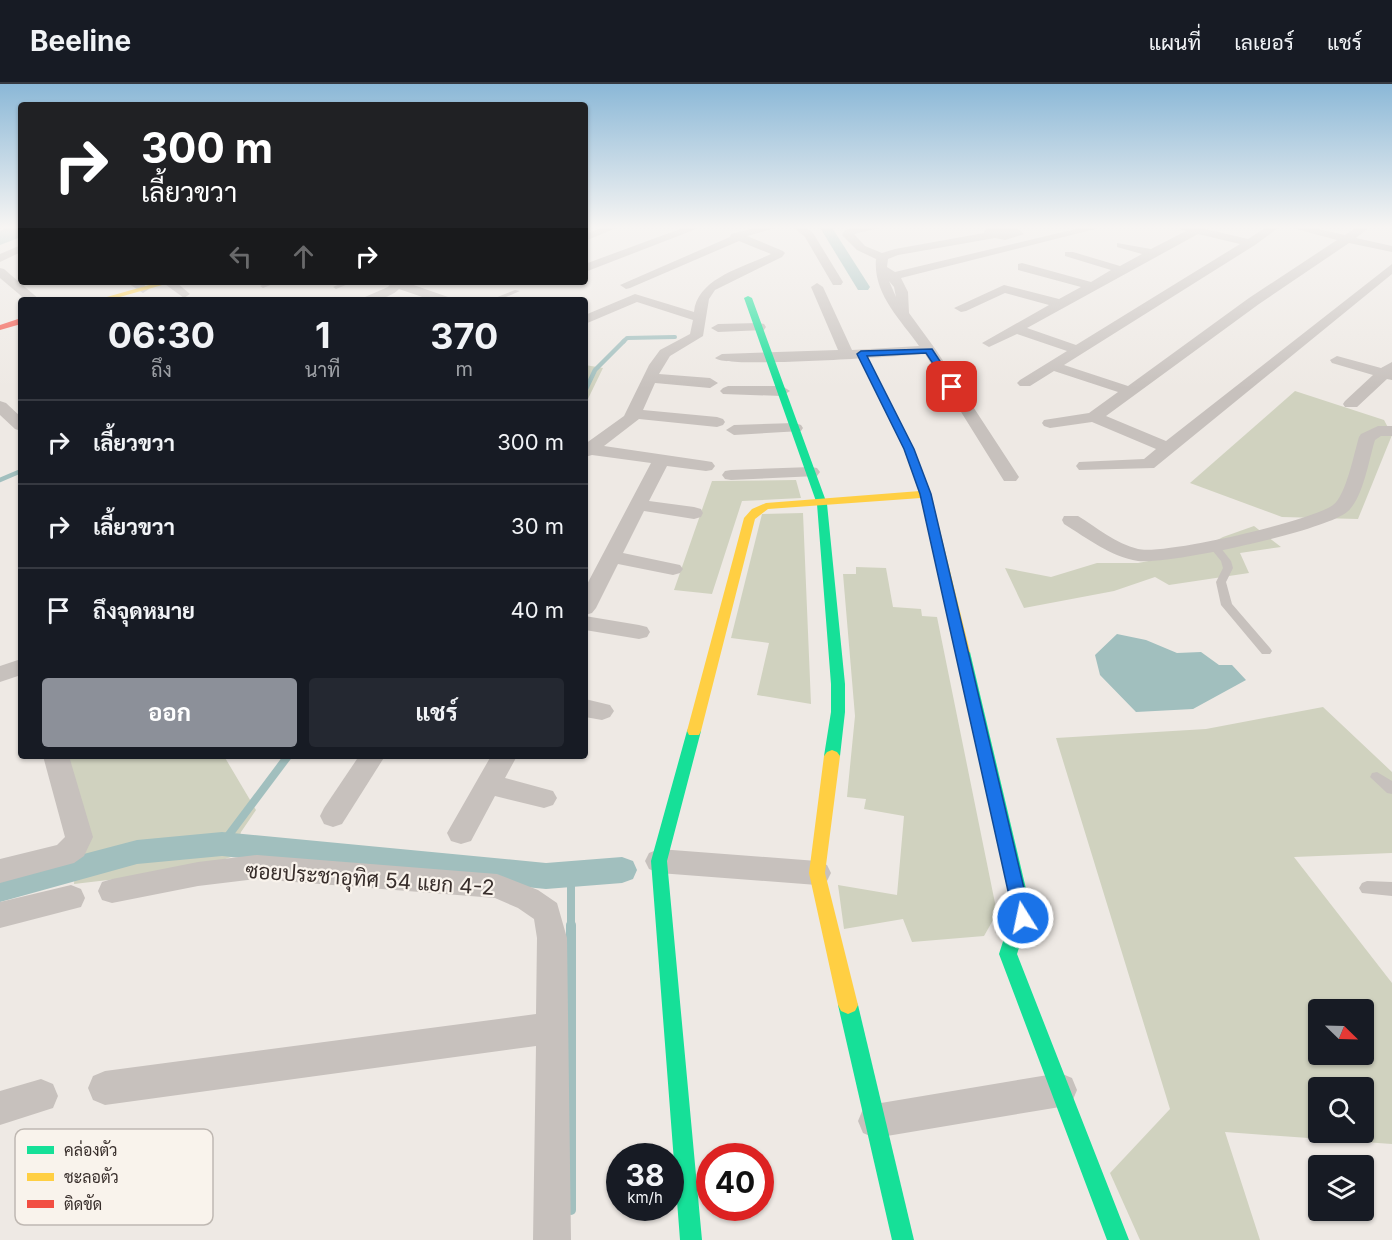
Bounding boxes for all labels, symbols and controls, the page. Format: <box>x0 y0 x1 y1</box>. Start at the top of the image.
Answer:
text: Beeline <box>30 24 131 58</box>
text: แผนที่ <box>1149 30 1201 55</box>
text: เลเยอร์ <box>1234 30 1294 55</box>
text: แชร์ <box>1327 30 1362 55</box>
text: 300 m <box>141 122 273 173</box>
icon: right <box>42 126 120 204</box>
text: เลี้ยวขวา <box>141 176 237 209</box>
icon: left <box>224 240 257 273</box>
icon: ahead <box>287 240 320 273</box>
icon: right <box>350 240 383 273</box>
text: 06:30 <box>108 313 215 357</box>
text: 1 <box>315 313 330 357</box>
text: 370 <box>430 314 498 358</box>
text: m <box>455 357 473 381</box>
text: ถึง <box>151 358 172 382</box>
text: นาที <box>305 358 340 382</box>
pin <box>926 361 977 412</box>
icon: arrive <box>935 370 968 403</box>
icon: right <box>42 426 75 459</box>
text: 300 m <box>497 429 564 455</box>
text: เลี้ยวขวา <box>93 430 175 456</box>
icon: right <box>42 510 75 543</box>
text: 30 m <box>511 513 564 539</box>
text: เลี้ยวขวา <box>93 514 175 540</box>
icon: arrive <box>42 594 75 627</box>
text: 40 m <box>510 597 564 623</box>
text: ถึงจุดหมาย <box>93 598 195 624</box>
button: ออก <box>42 678 297 747</box>
button: แชร์ <box>309 678 564 747</box>
street label: ซอยประชาอุทิศ 54 แยก 4-2 <box>244 858 495 902</box>
position arrow <box>991 886 1055 950</box>
north arrow <box>1308 999 1374 1065</box>
map controls <box>1308 999 1374 1221</box>
button: search <box>1308 1077 1374 1143</box>
legend <box>15 1129 213 1225</box>
text: คล่องตัว <box>64 1140 118 1160</box>
speed limit sign: 40 <box>696 1143 774 1221</box>
button: layers <box>1308 1155 1374 1221</box>
text: 38 <box>626 1157 664 1193</box>
text: ชะลอตัว <box>64 1167 119 1187</box>
text: km/h <box>627 1188 663 1207</box>
text: ติดขัด <box>64 1194 102 1214</box>

